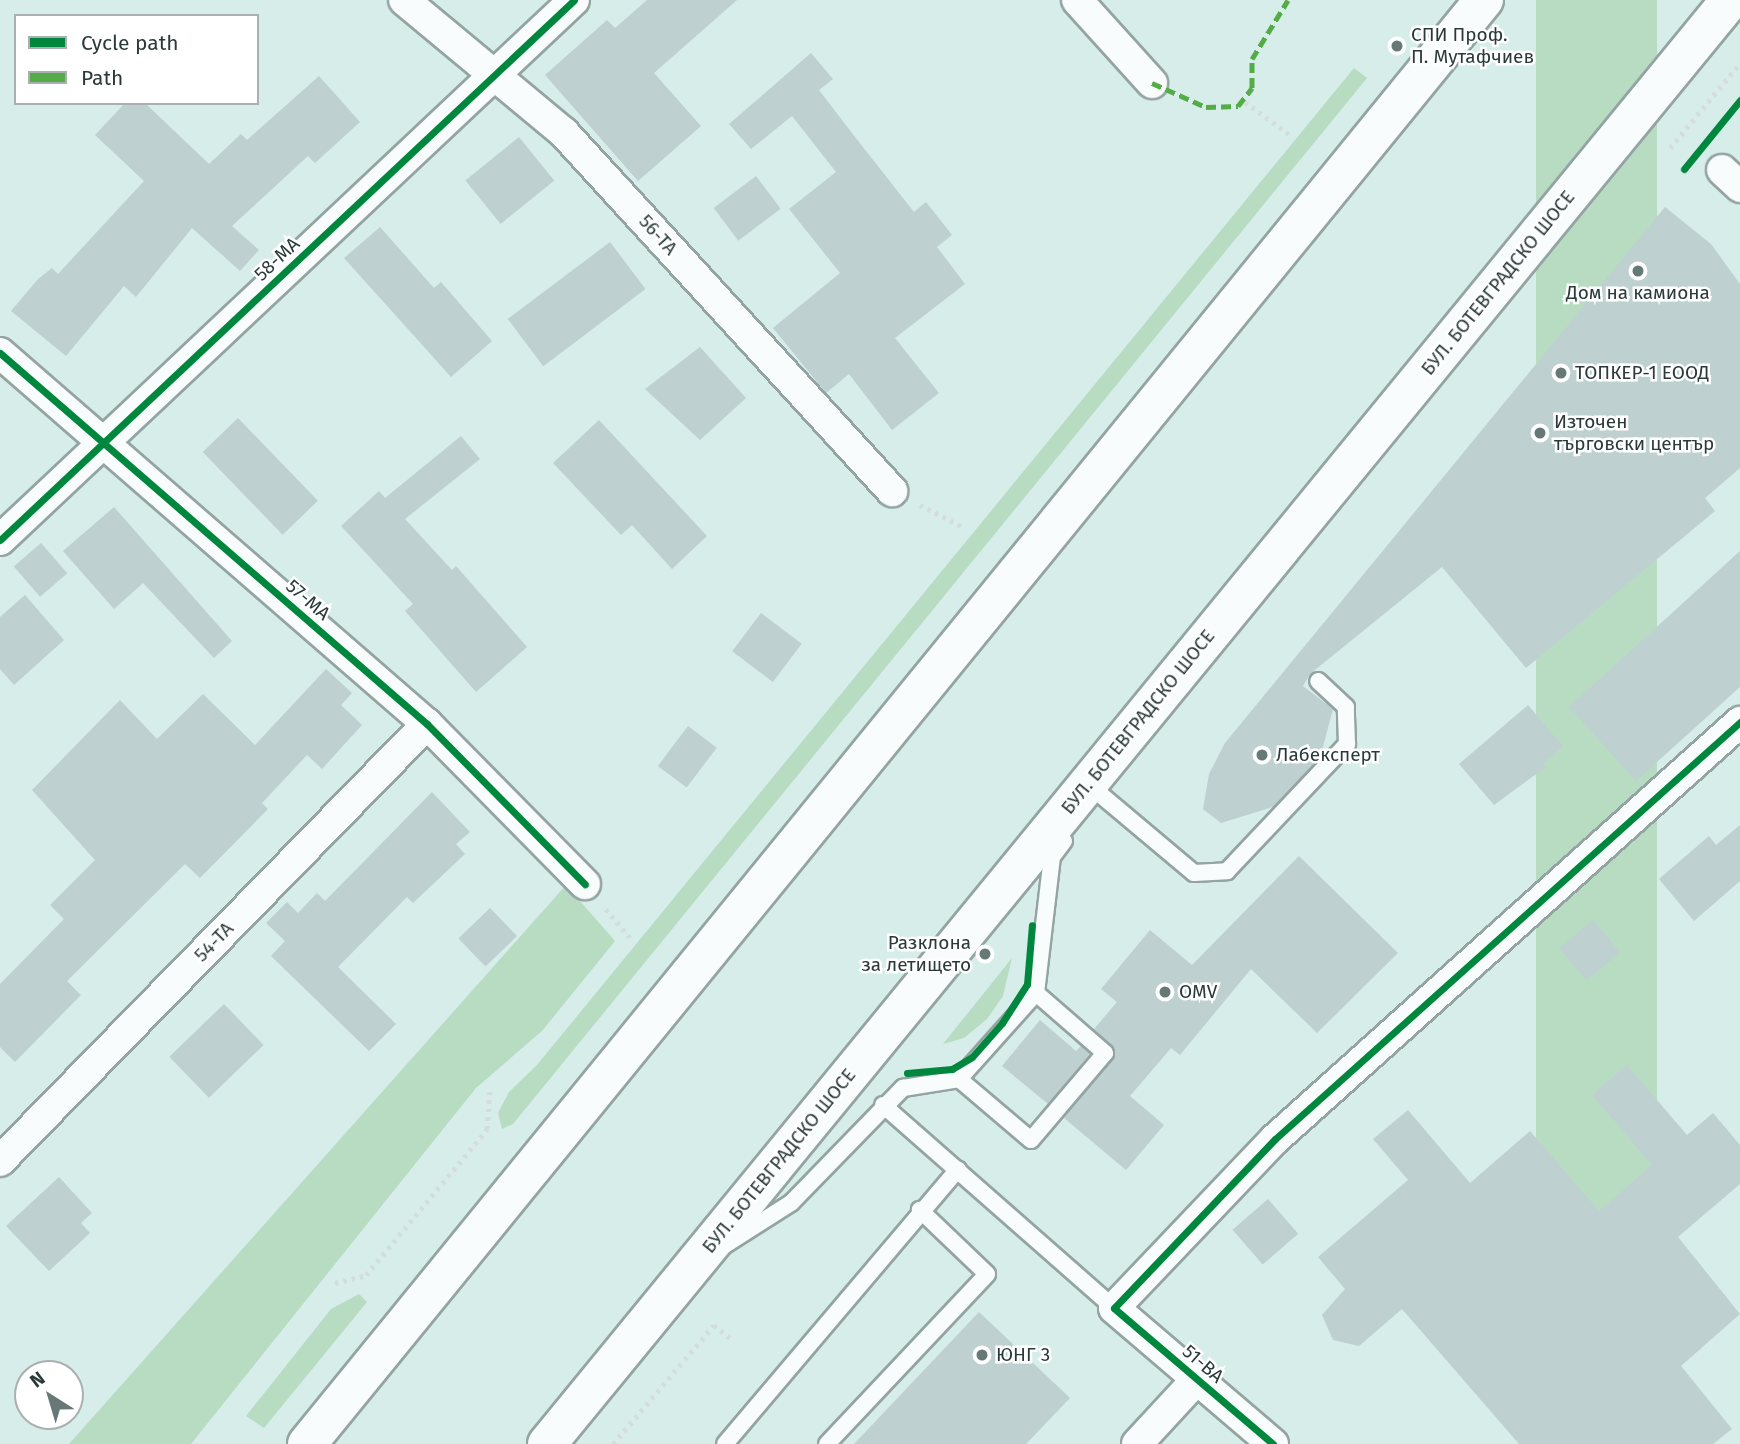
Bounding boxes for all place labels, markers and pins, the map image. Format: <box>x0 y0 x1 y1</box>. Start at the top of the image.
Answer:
place label: СПИ Проф. П. Мутафчиев <box>1411 24 1534 68</box>
marker: СПИ Проф. П. Мутафчиев <box>1389 38 1405 54</box>
marker: Дом на камиона <box>1630 263 1646 279</box>
place label: Дом на камиона <box>1566 282 1710 304</box>
place label: ТОПКЕР-1 ЕООД <box>1575 362 1709 384</box>
marker: ТОПКЕР-1 ЕООД <box>1553 365 1569 381</box>
place label: Източен търговски център <box>1554 411 1714 455</box>
marker: Източен търговски център <box>1532 425 1548 441</box>
place label: Лабексперт <box>1276 744 1380 766</box>
marker: Лабексперт <box>1254 747 1270 763</box>
place label: Разклона за летището <box>862 932 971 976</box>
marker: Разклона за летището <box>977 946 993 962</box>
place label: OMV <box>1179 981 1217 1003</box>
marker: OMV <box>1157 984 1173 1000</box>
place label: ЮНГ 3 <box>996 1344 1050 1366</box>
marker: ЮНГ 3 <box>974 1347 990 1363</box>

